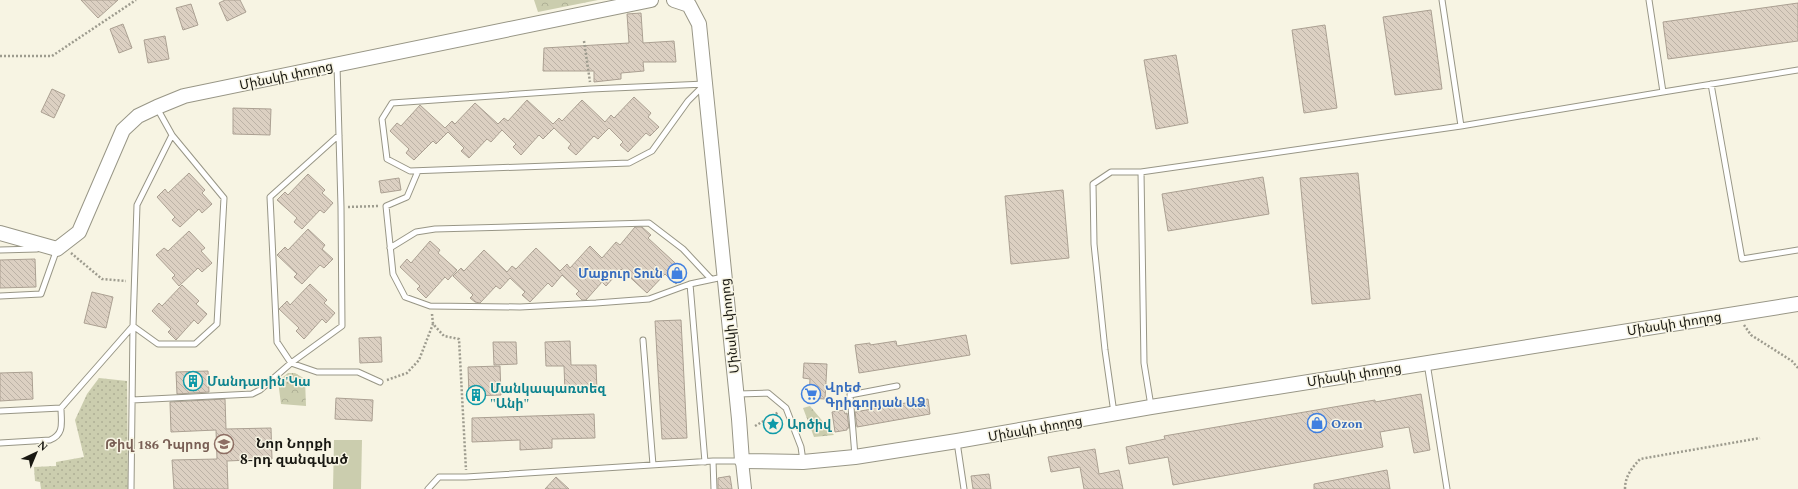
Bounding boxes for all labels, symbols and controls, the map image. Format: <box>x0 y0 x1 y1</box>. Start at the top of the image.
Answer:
street label: Մինսկի փողոց <box>237 56 335 96</box>
shop icon: Մաքուր Տուն <box>666 262 688 284</box>
place label: Մաքուր Տուն <box>578 264 663 284</box>
street label: Մինսկի փողոց <box>715 277 745 374</box>
street label: Մինսկի փողոց <box>1625 307 1723 341</box>
street label: Մինսկի փողոց <box>1305 358 1403 392</box>
building icon: Մանդարին'Կա <box>182 370 204 392</box>
place label: Մանդարին'Կա <box>207 372 311 392</box>
place label: Վրեժ Գրիգորյան ԱՁ <box>825 378 926 413</box>
place label: Մանկապառտեզ "Անի" <box>490 379 606 414</box>
supermarket icon: Վրեժ Գրիգորյան ԱՁ <box>800 383 822 405</box>
building icon: Մանկապառտեզ "Անի" <box>465 384 487 406</box>
street label: Մինսկի փողոց <box>986 411 1084 447</box>
shop icon: Ozon <box>1306 412 1328 434</box>
place icon: Արծիվ <box>762 413 784 435</box>
place label: Ozon <box>1331 414 1363 434</box>
place label: Արծիվ <box>787 415 832 435</box>
north arrow <box>16 433 56 473</box>
school or university icon: Թիվ 186 Դպրոց <box>213 433 235 455</box>
district label: Նոր Նորքի 8-րդ զանգված <box>240 433 348 470</box>
place label: Թիվ 186 Դպրոց <box>105 435 210 455</box>
text: N <box>33 437 52 455</box>

